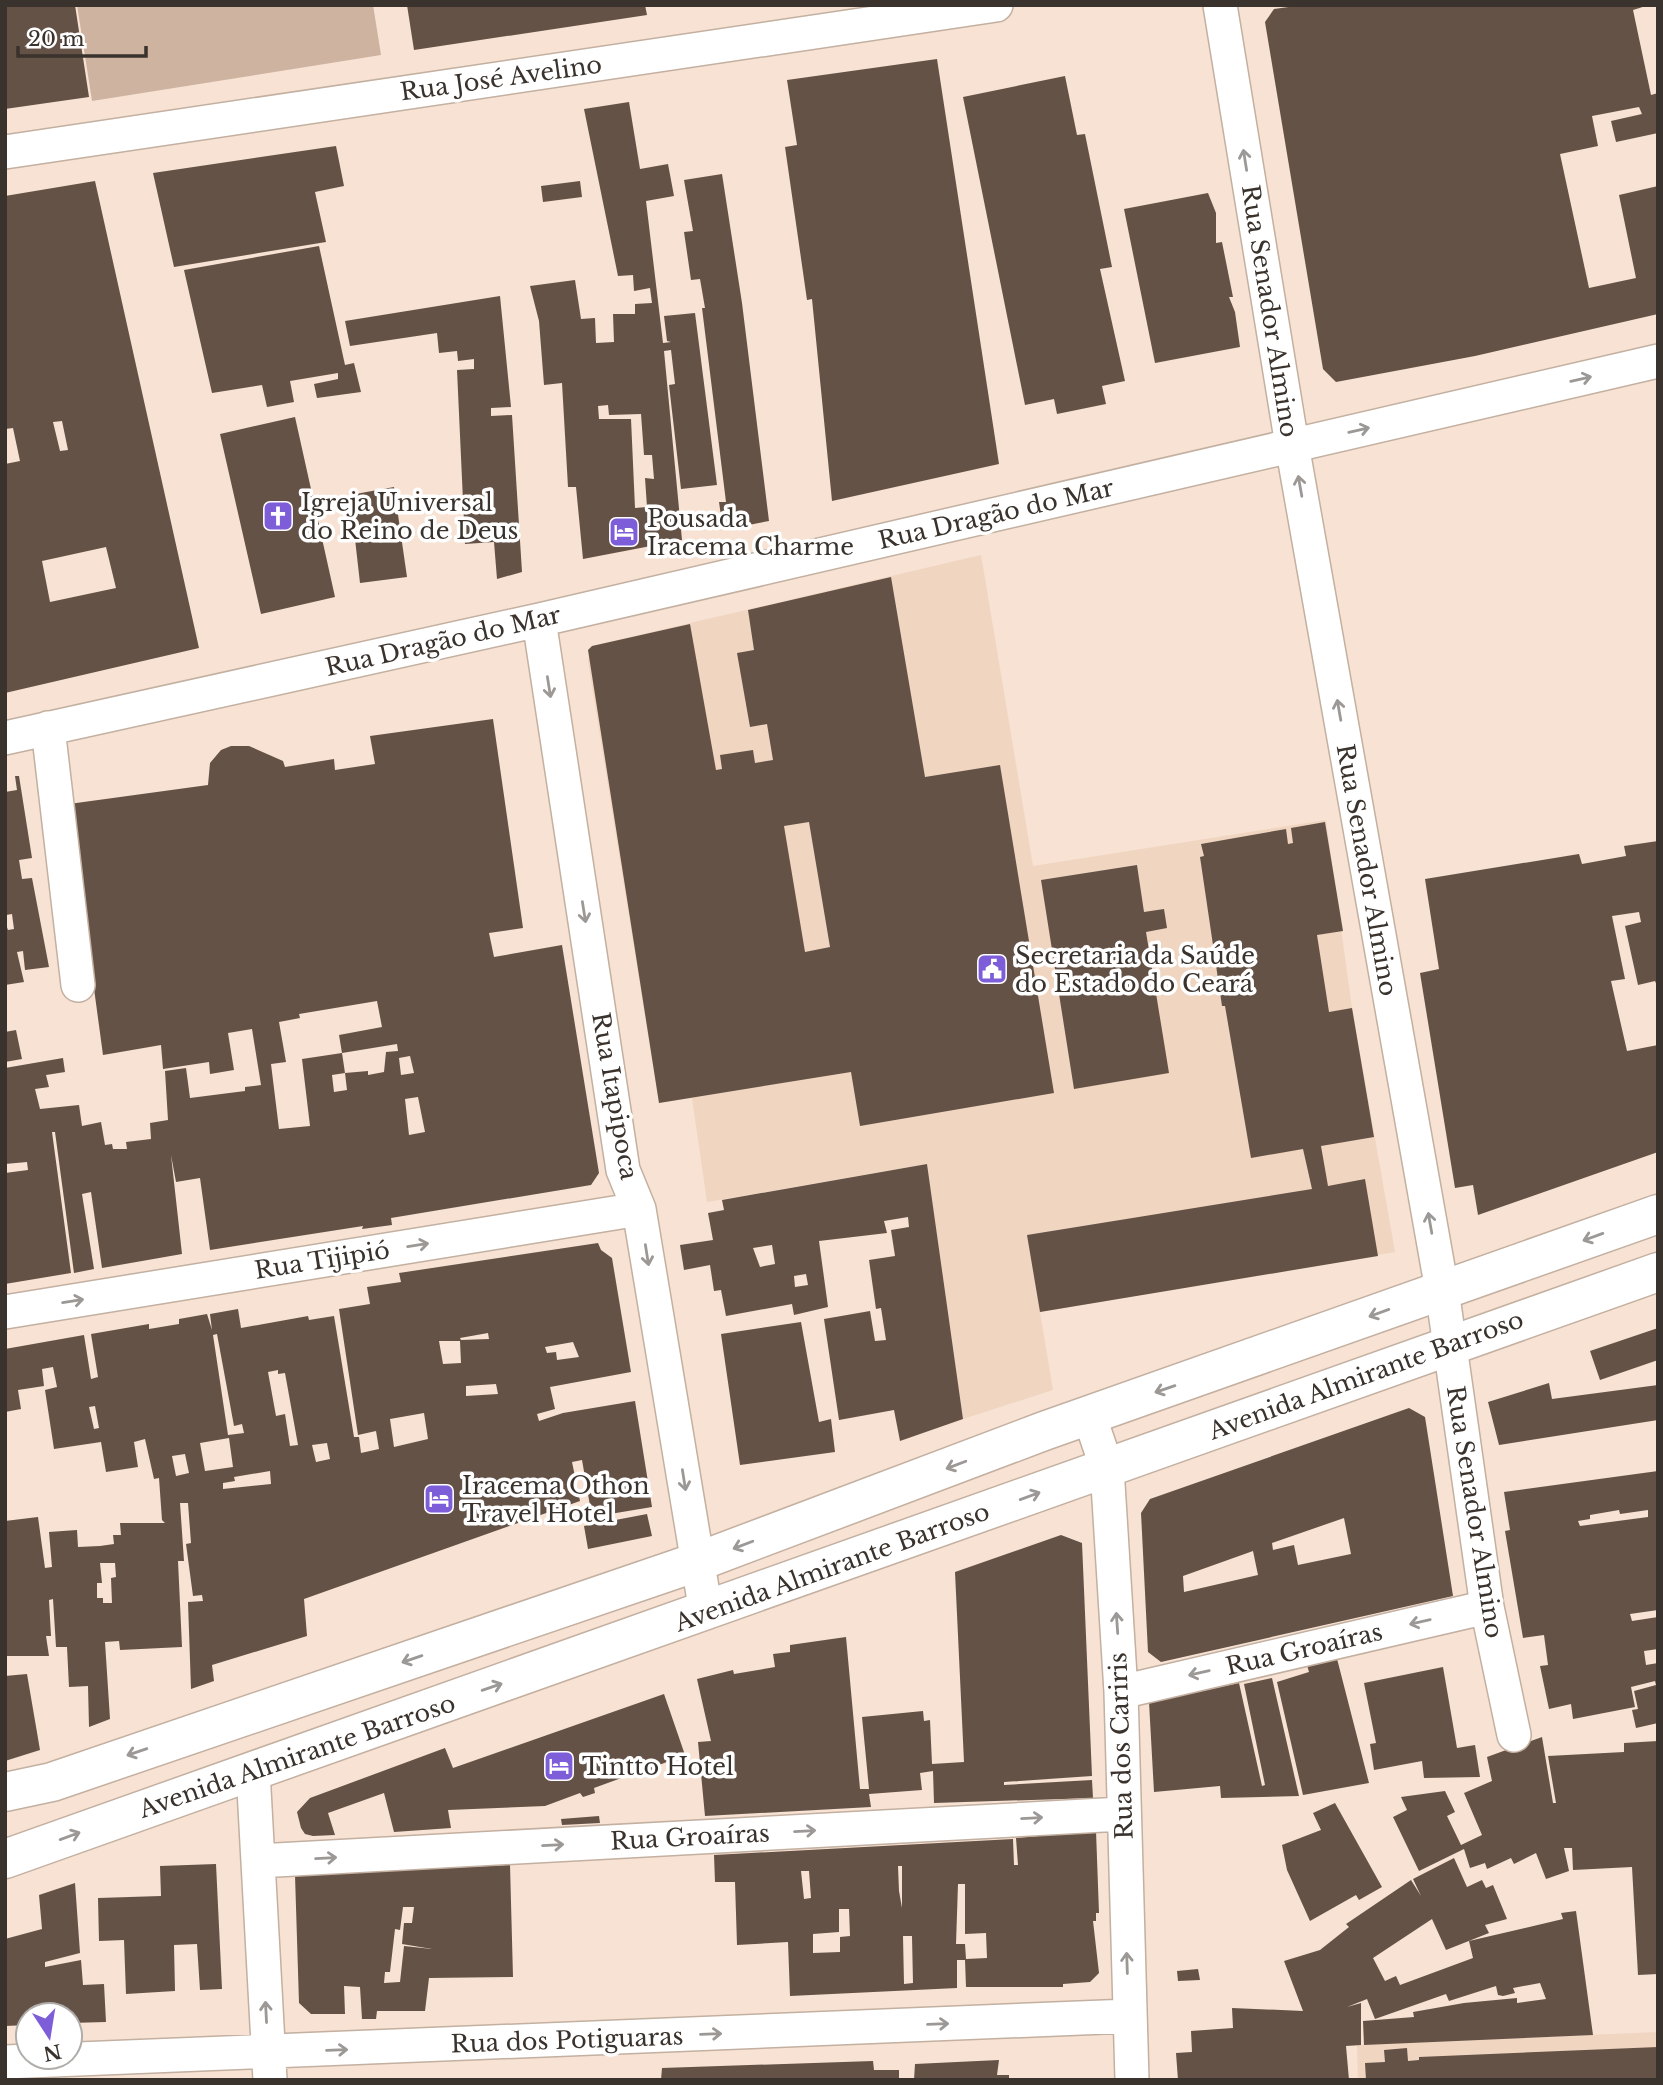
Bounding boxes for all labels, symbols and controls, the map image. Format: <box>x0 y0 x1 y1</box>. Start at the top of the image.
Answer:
scale bar <box>18 14 145 58</box>
text: 20 m <box>28 26 85 52</box>
street label: Rua José Avelino <box>398 49 604 107</box>
one-way arrow <box>1238 149 1251 172</box>
street label: Rua Senador Almino <box>1236 183 1304 439</box>
one-way arrow <box>1569 372 1592 385</box>
one-way arrow <box>1347 422 1370 436</box>
street label: Rua Dragão do Mar <box>875 473 1117 555</box>
one-way arrow <box>1292 475 1306 498</box>
place label: Igreja Universal do Reino de Deus <box>301 488 518 545</box>
church icon: Igreja Universal do Reino de Deus <box>261 499 295 533</box>
place label: Pousada Iracema Charme <box>647 504 854 561</box>
hotel icon: Pousada Iracema Charme <box>607 515 641 549</box>
street label: Rua Dragão do Mar <box>322 600 564 682</box>
one-way arrow <box>543 675 556 698</box>
one-way arrow <box>1332 699 1345 722</box>
street label: Rua Senador Almino <box>1331 742 1403 998</box>
one-way arrow <box>578 900 591 923</box>
place label: Secretaria da Saúde do Estado do Ceará <box>1015 941 1255 998</box>
public building icon: Secretaria da Saúde do Estado do Ceará <box>975 952 1009 986</box>
street label: Rua Itapipoca <box>586 1010 644 1183</box>
one-way arrow <box>1423 1212 1436 1235</box>
one-way arrow <box>1583 1232 1605 1244</box>
street label: Rua Tijipió <box>252 1235 392 1285</box>
one-way arrow <box>406 1238 429 1251</box>
one-way arrow <box>641 1243 654 1266</box>
one-way arrow <box>61 1294 84 1307</box>
street label: Avenida Almirante Barroso <box>1204 1304 1527 1446</box>
one-way arrow <box>1369 1308 1391 1320</box>
one-way arrow <box>1154 1384 1176 1396</box>
street label: Rua Senador Almino <box>1441 1384 1509 1640</box>
one-way arrow <box>946 1459 968 1472</box>
one-way arrow <box>678 1468 691 1491</box>
place label: Iracema Othon Travel Hotel <box>462 1471 650 1528</box>
hotel icon: Iracema Othon Travel Hotel <box>422 1482 456 1516</box>
one-way arrow <box>1018 1489 1040 1501</box>
street label: Avenida Almirante Barroso <box>670 1496 993 1638</box>
one-way arrow <box>733 1540 755 1552</box>
one-way arrow <box>1110 1612 1123 1635</box>
one-way arrow <box>1410 1616 1432 1629</box>
street label: Rua Groaíras <box>1223 1617 1385 1681</box>
street label: Rua dos Cariris <box>1103 1652 1139 1840</box>
one-way arrow <box>402 1654 424 1666</box>
one-way arrow <box>1188 1667 1211 1681</box>
one-way arrow <box>481 1680 503 1692</box>
street label: Avenida Almirante Barroso <box>134 1688 459 1824</box>
one-way arrow <box>126 1747 148 1760</box>
hotel icon: Tintto Hotel <box>542 1749 576 1783</box>
place label: Tintto Hotel <box>582 1752 734 1781</box>
one-way arrow <box>1020 1811 1042 1824</box>
street label: Rua Groaíras <box>609 1818 771 1856</box>
one-way arrow <box>793 1824 816 1837</box>
one-way arrow <box>58 1829 80 1841</box>
one-way arrow <box>541 1838 564 1851</box>
one-way arrow <box>314 1851 337 1864</box>
one-way arrow <box>1121 1951 1134 1974</box>
one-way arrow <box>260 2000 273 2023</box>
north arrow <box>14 2001 84 2071</box>
one-way arrow <box>926 2018 949 2031</box>
street label: Rua dos Potiguaras <box>450 2021 684 2059</box>
one-way arrow <box>699 2028 722 2041</box>
text: N <box>41 2039 64 2065</box>
one-way arrow <box>325 2044 348 2057</box>

